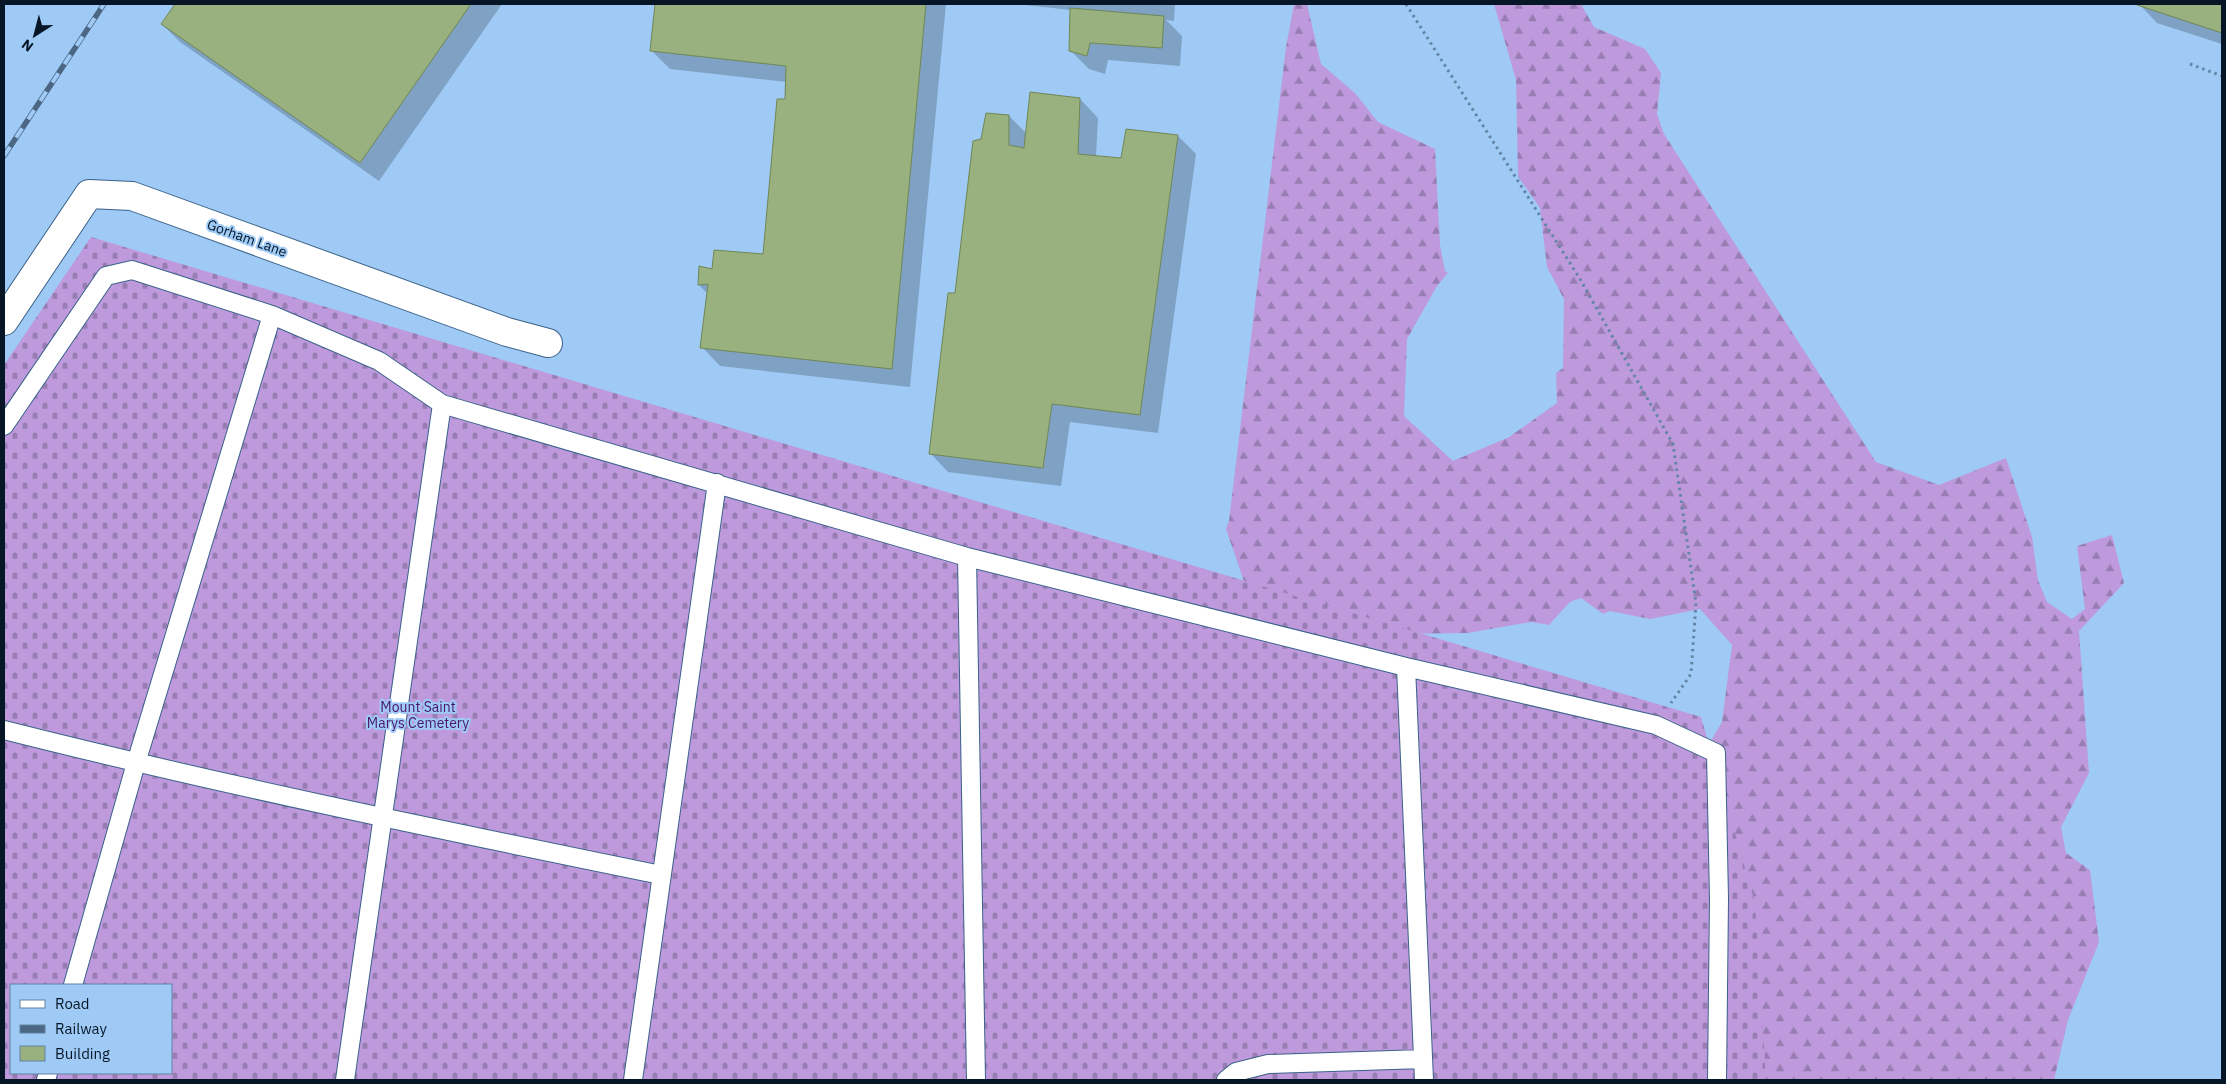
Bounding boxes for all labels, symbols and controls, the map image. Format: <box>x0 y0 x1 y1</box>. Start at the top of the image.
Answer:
north arrow <box>10 10 60 60</box>
text: N <box>18 35 37 56</box>
street label: Gorham Lane <box>205 215 290 261</box>
park label: Mount Saint Marys Cemetery <box>367 698 469 732</box>
legend <box>10 984 172 1074</box>
text: Road <box>55 994 90 1013</box>
text: Railway <box>55 1019 108 1038</box>
text: Building <box>55 1044 110 1063</box>

